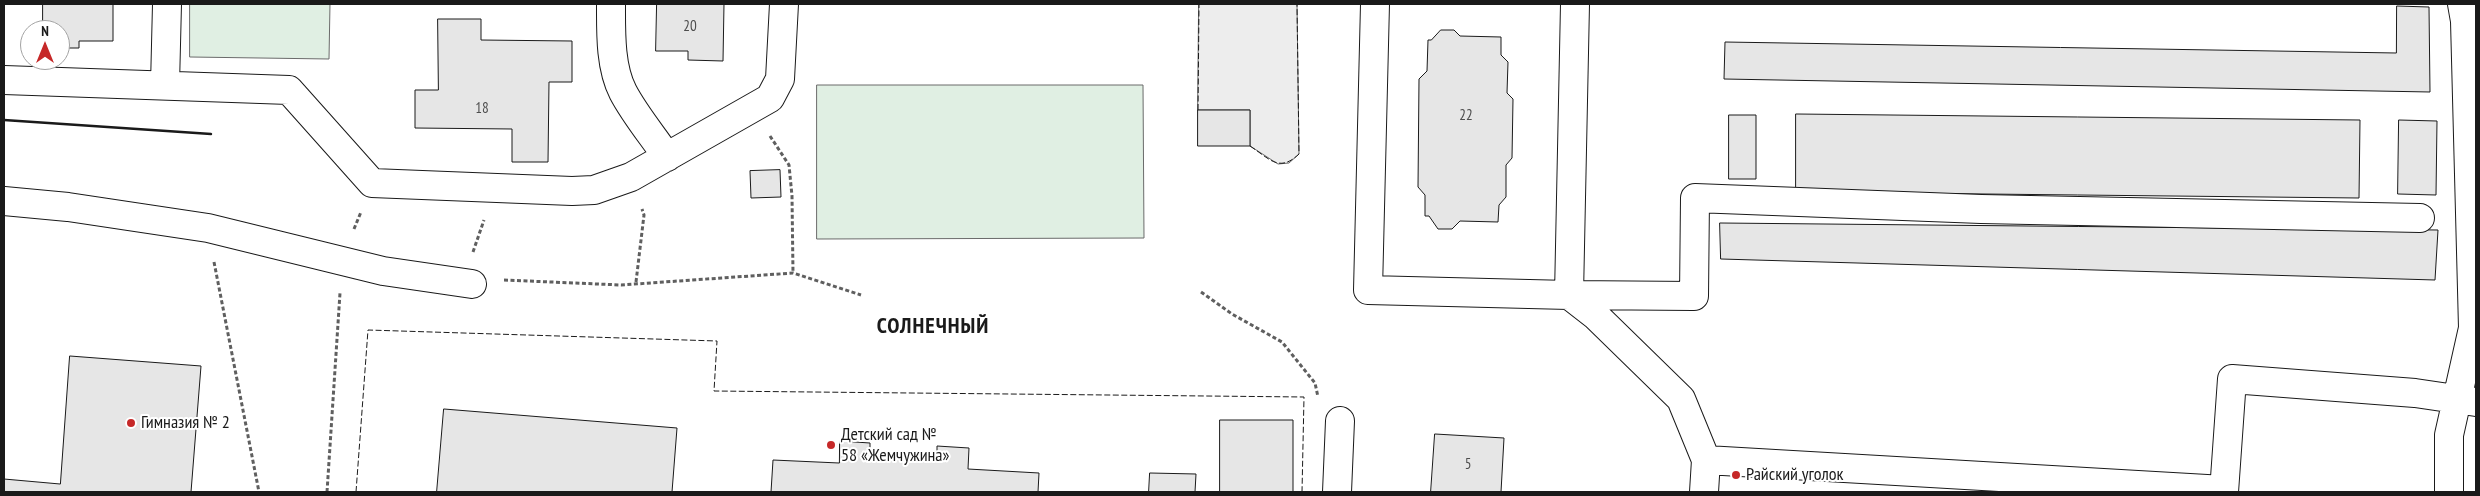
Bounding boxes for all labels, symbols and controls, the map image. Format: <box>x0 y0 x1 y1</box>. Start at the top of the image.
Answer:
house number: 20 <box>683 18 697 36</box>
north arrow <box>20 20 70 70</box>
text: N <box>41 22 49 40</box>
house number: 18 <box>475 100 489 118</box>
house number: 22 <box>1459 107 1473 125</box>
district label: СОЛНЕЧНЫЙ <box>876 314 990 340</box>
place label: Гимназия № 2 <box>141 412 230 434</box>
marker: Гимназия № 2 <box>125 417 137 429</box>
place label: Детский сад № 58 «Жемчужина» <box>841 424 950 466</box>
marker: Детский сад № 58 «Жемчужина» <box>825 439 837 451</box>
house number: 5 <box>1465 456 1471 474</box>
place label: Райский уголок <box>1746 464 1843 486</box>
marker: Райский уголок <box>1730 469 1742 481</box>

